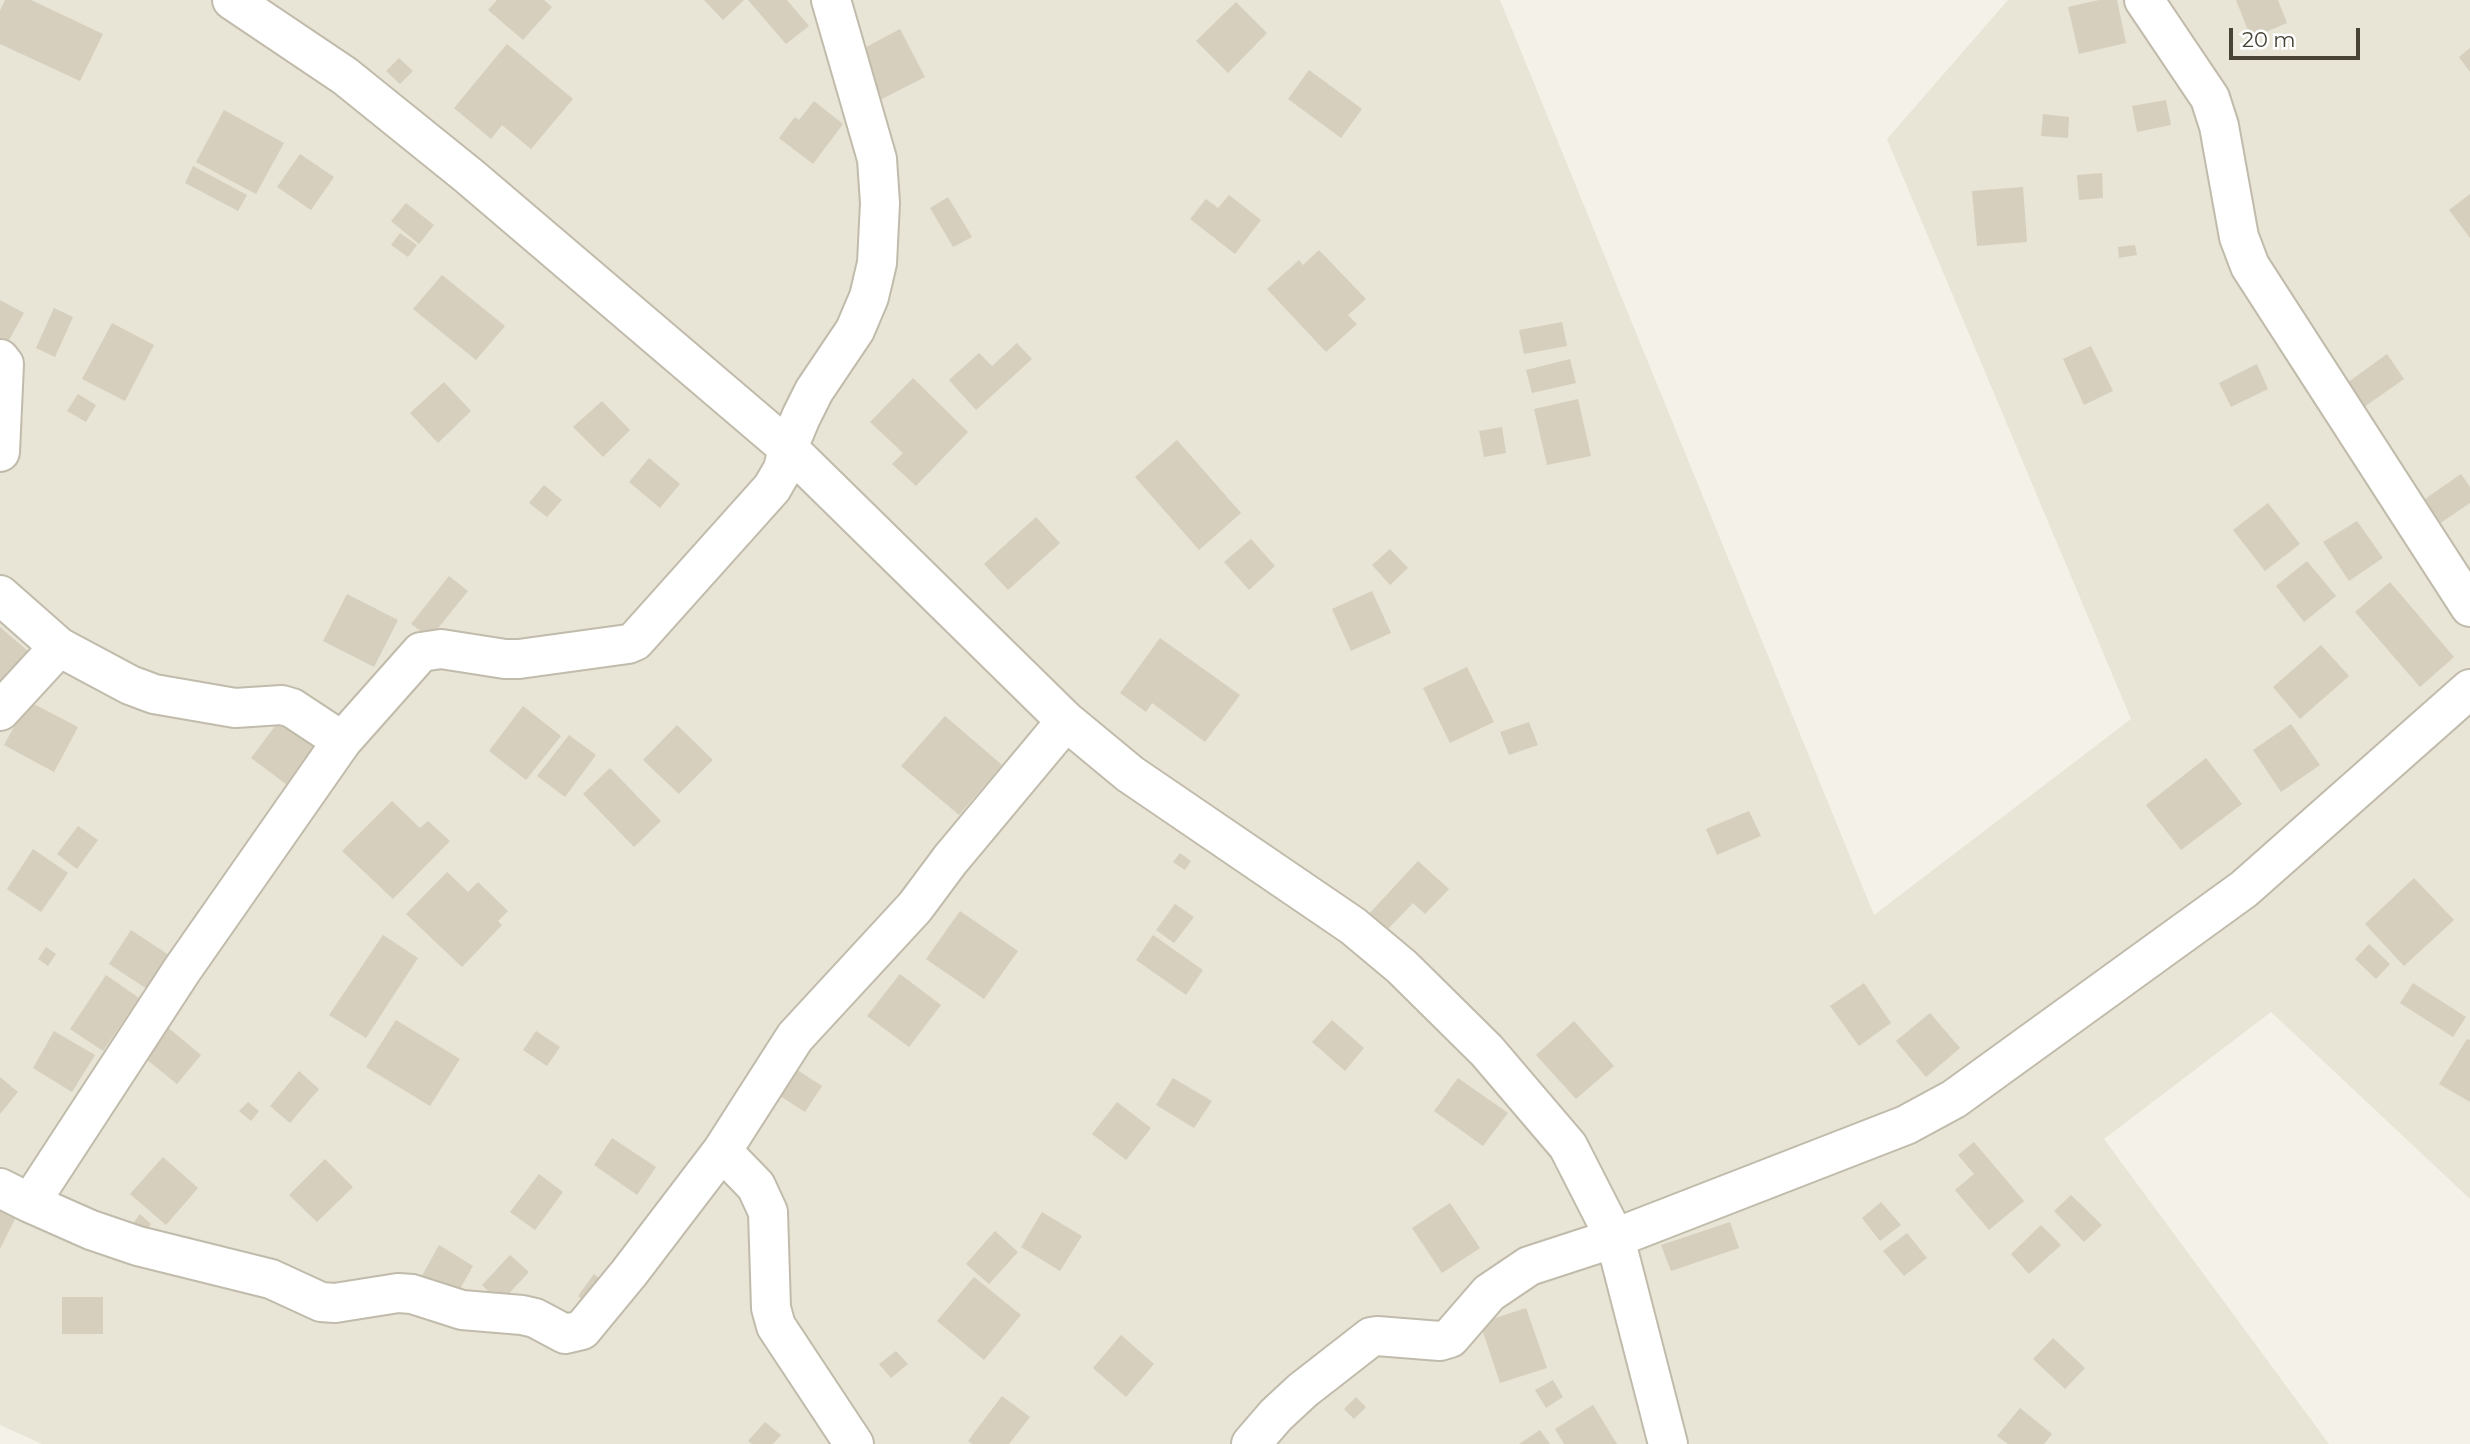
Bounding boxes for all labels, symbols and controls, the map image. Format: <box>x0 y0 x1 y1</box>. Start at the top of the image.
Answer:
scale bar <box>2232 14 2363 58</box>
text: 20 m <box>2242 27 2296 52</box>

